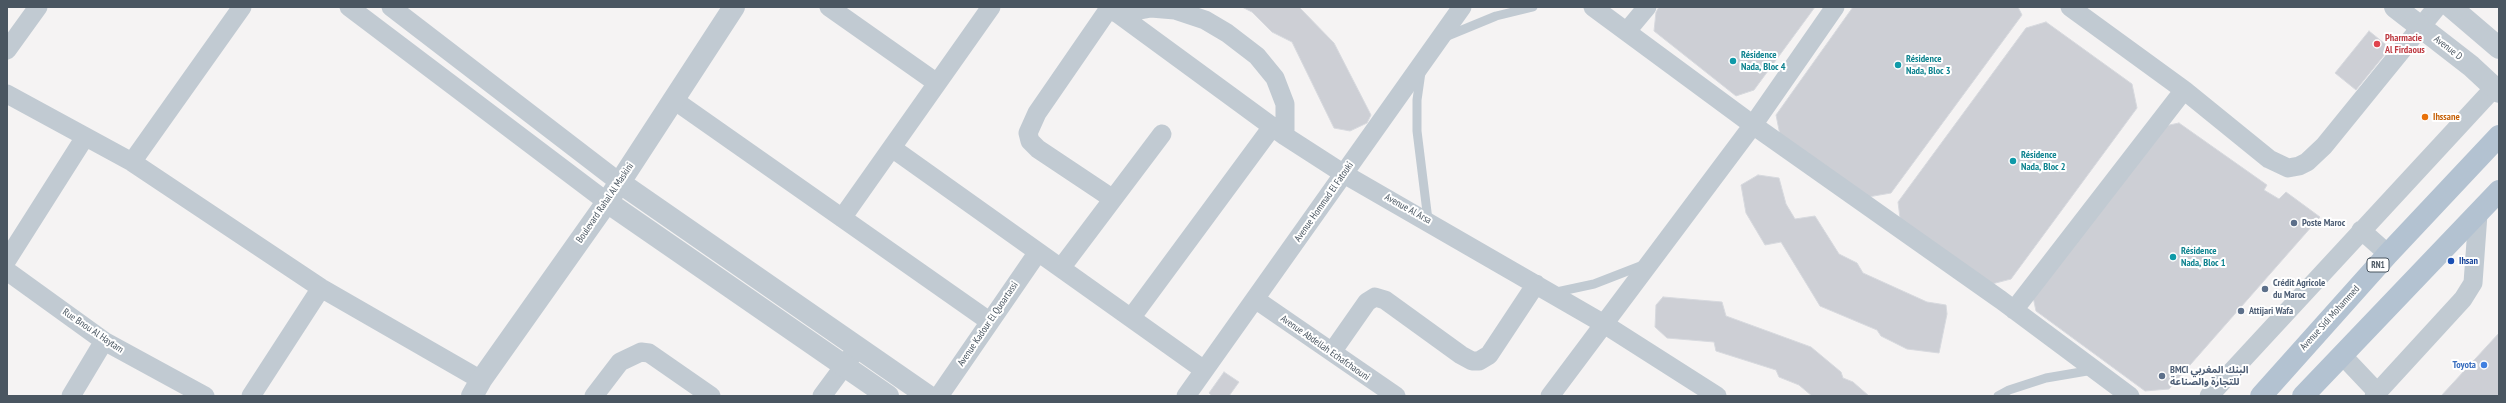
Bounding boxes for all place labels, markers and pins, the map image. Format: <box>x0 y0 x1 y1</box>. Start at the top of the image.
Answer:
place label: Pharmacie Al Firdaous <box>2385 32 2425 56</box>
marker: Pharmacie Al Firdaous <box>2372 39 2382 49</box>
place label: Résidence Nada, Bloc 4 <box>1741 49 1785 72</box>
place label: Résidence Nada, Bloc 3 <box>1906 53 1950 76</box>
marker: Résidence Nada, Bloc 4 <box>1728 56 1738 66</box>
marker: Résidence Nada, Bloc 3 <box>1893 60 1903 70</box>
place label: Ihssane <box>2433 111 2460 123</box>
marker: Ihssane <box>2420 112 2430 122</box>
place label: Résidence Nada, Bloc 2 <box>2021 149 2065 172</box>
marker: Résidence Nada, Bloc 2 <box>2008 156 2018 166</box>
place label: Poste Maroc <box>2302 217 2345 229</box>
marker: Poste Maroc <box>2289 218 2299 228</box>
place label: Résidence Nada, Bloc 1 <box>2181 245 2225 268</box>
marker: Résidence Nada, Bloc 1 <box>2168 252 2178 262</box>
place label: Ihsan <box>2459 255 2478 267</box>
marker: Ihsan <box>2446 256 2456 266</box>
place label: Crédit Agricole du Maroc <box>2273 277 2325 300</box>
marker: Crédit Agricole du Maroc <box>2260 284 2270 294</box>
place label: Attijari Wafa <box>2249 305 2293 317</box>
marker: Attijari Wafa <box>2236 306 2246 316</box>
place label: Toyota <box>2453 359 2476 371</box>
marker: Toyota <box>2479 360 2489 370</box>
place label: BMCI البنك المغربي للتجارة والصناعة <box>2170 364 2249 388</box>
marker: BMCI البنك المغربي للتجارة والصناعة <box>2157 371 2167 381</box>

